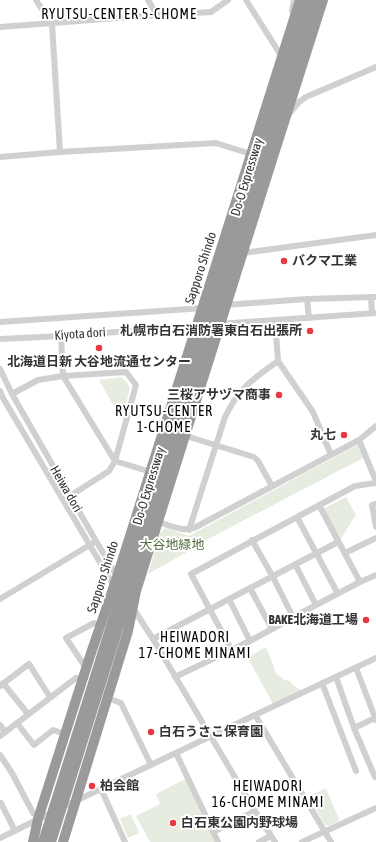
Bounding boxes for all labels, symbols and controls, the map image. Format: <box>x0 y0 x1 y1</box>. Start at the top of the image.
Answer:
district label: RYUTSU-CENTER 5-CHOME <box>41 7 197 23</box>
street label: Do-O Expressway <box>228 136 266 218</box>
street label: Sapporo Shindo <box>182 230 220 306</box>
place label: バクマ工業 <box>292 253 357 269</box>
marker: バクマ工業 <box>279 256 289 266</box>
place label: 札幌市白石消防署東白石出張所 <box>120 323 302 339</box>
street label: Kiyota dori <box>54 324 106 344</box>
marker: 札幌市白石消防署東白石出張所 <box>305 326 315 336</box>
marker: 北海道日新 大谷地流通センター <box>94 343 104 353</box>
place label: 北海道日新 大谷地流通センター <box>7 354 191 370</box>
place label: 三桜アサヅマ商事 <box>167 387 271 403</box>
marker: 三桜アサヅマ商事 <box>274 390 284 400</box>
district label: RYUTSU-CENTER 1-CHOME <box>115 404 213 436</box>
place label: 丸七 <box>310 427 336 443</box>
marker: 丸七 <box>339 430 349 440</box>
street label: Do-O Expressway <box>130 445 168 527</box>
street label: Heiwa dori <box>46 463 86 515</box>
park label: 大谷地緑地 <box>140 537 204 553</box>
street label: Sapporo Shindo <box>84 539 122 615</box>
place label: BAKE北海道工場 <box>269 612 358 628</box>
marker: BAKE北海道工場 <box>361 615 371 625</box>
district label: HEIWADORI 17-CHOME MINAMI <box>139 630 251 662</box>
place label: 白石うさこ保育園 <box>159 724 263 740</box>
marker: 白石うさこ保育園 <box>146 727 156 737</box>
place label: 柏会館 <box>100 778 139 794</box>
district label: HEIWADORI 16-CHOME MINAMI <box>212 779 324 812</box>
marker: 柏会館 <box>87 781 97 791</box>
place label: 白石東公園内野球場 <box>181 815 298 831</box>
marker: 白石東公園内野球場 <box>168 818 178 828</box>

